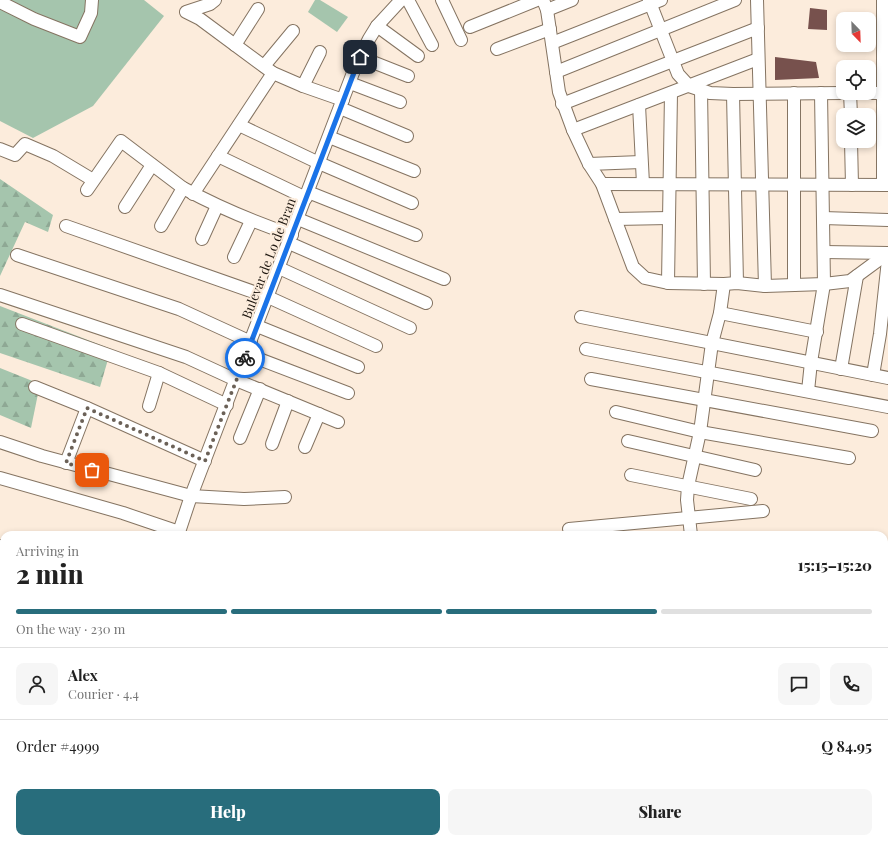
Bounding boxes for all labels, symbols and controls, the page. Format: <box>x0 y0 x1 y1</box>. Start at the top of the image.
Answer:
north arrow <box>836 12 876 52</box>
map controls <box>836 12 876 148</box>
pin <box>343 40 377 74</box>
icon: home <box>349 46 371 68</box>
button: locate <box>836 60 876 100</box>
button: layers <box>836 108 876 148</box>
street label: Bulevar de Lo de Bran <box>237 195 299 321</box>
courier <box>225 338 265 378</box>
icon: bike <box>234 347 256 369</box>
pin <box>75 453 109 487</box>
icon: bag <box>81 459 103 481</box>
text: Arriving in <box>16 542 79 559</box>
text: 15:15–15:20 <box>798 555 872 575</box>
text: 2 min <box>16 556 84 591</box>
text: On the way · 230 m <box>16 620 125 637</box>
button: person <box>16 663 58 705</box>
button: chat <box>778 663 820 705</box>
button: phone <box>830 663 872 705</box>
text: Alex <box>68 665 98 685</box>
text: Courier · 4.4 <box>68 685 139 702</box>
text: Order #4999 <box>16 736 99 756</box>
text: Q 84.95 <box>821 736 872 756</box>
button: Help <box>16 789 440 835</box>
button: Share <box>448 789 872 835</box>

